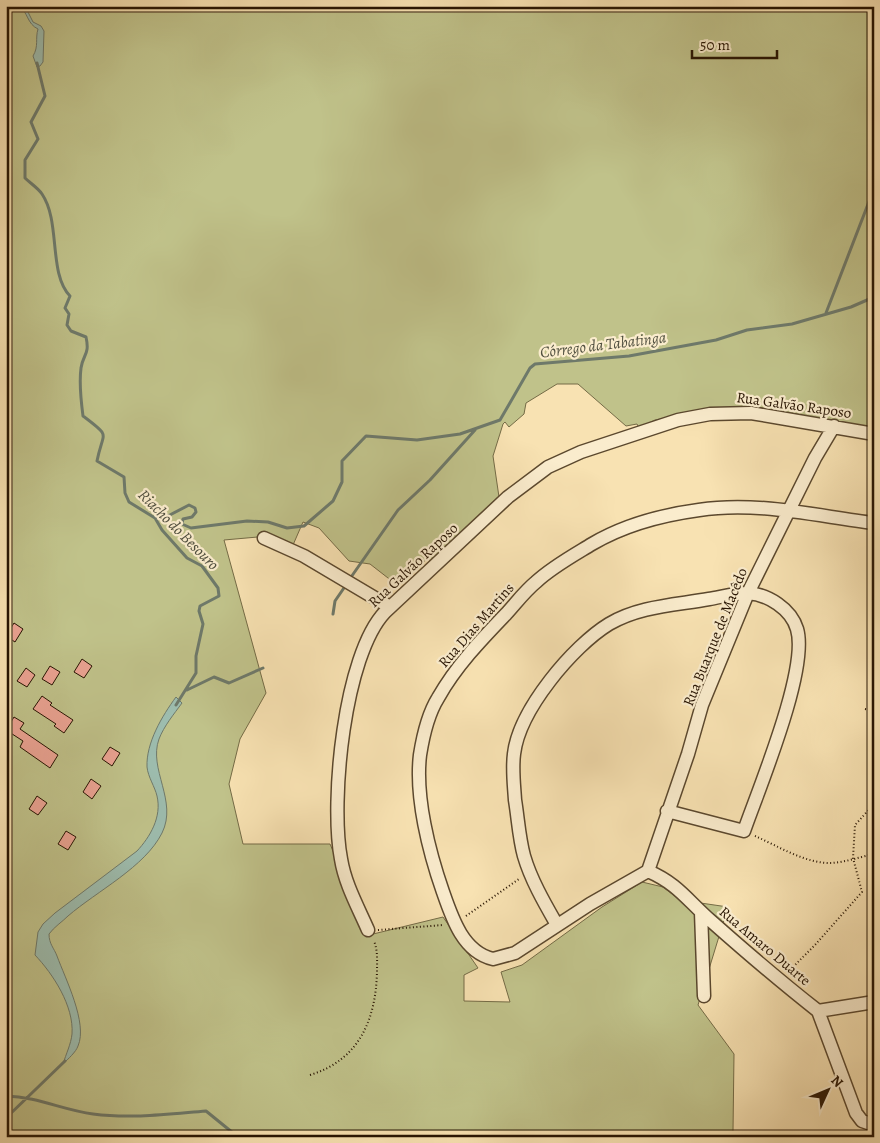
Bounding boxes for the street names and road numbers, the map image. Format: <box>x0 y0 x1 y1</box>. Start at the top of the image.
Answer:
street label: Rua Galvão Raposo <box>735 387 853 423</box>
street label: Rua Galvão Raposo <box>364 518 462 612</box>
street label: Rua Buarque de Macêdo <box>678 565 752 709</box>
street label: Rua Dias Martins <box>434 578 518 672</box>
street label: Rua Amaro Duarte <box>715 902 815 990</box>

